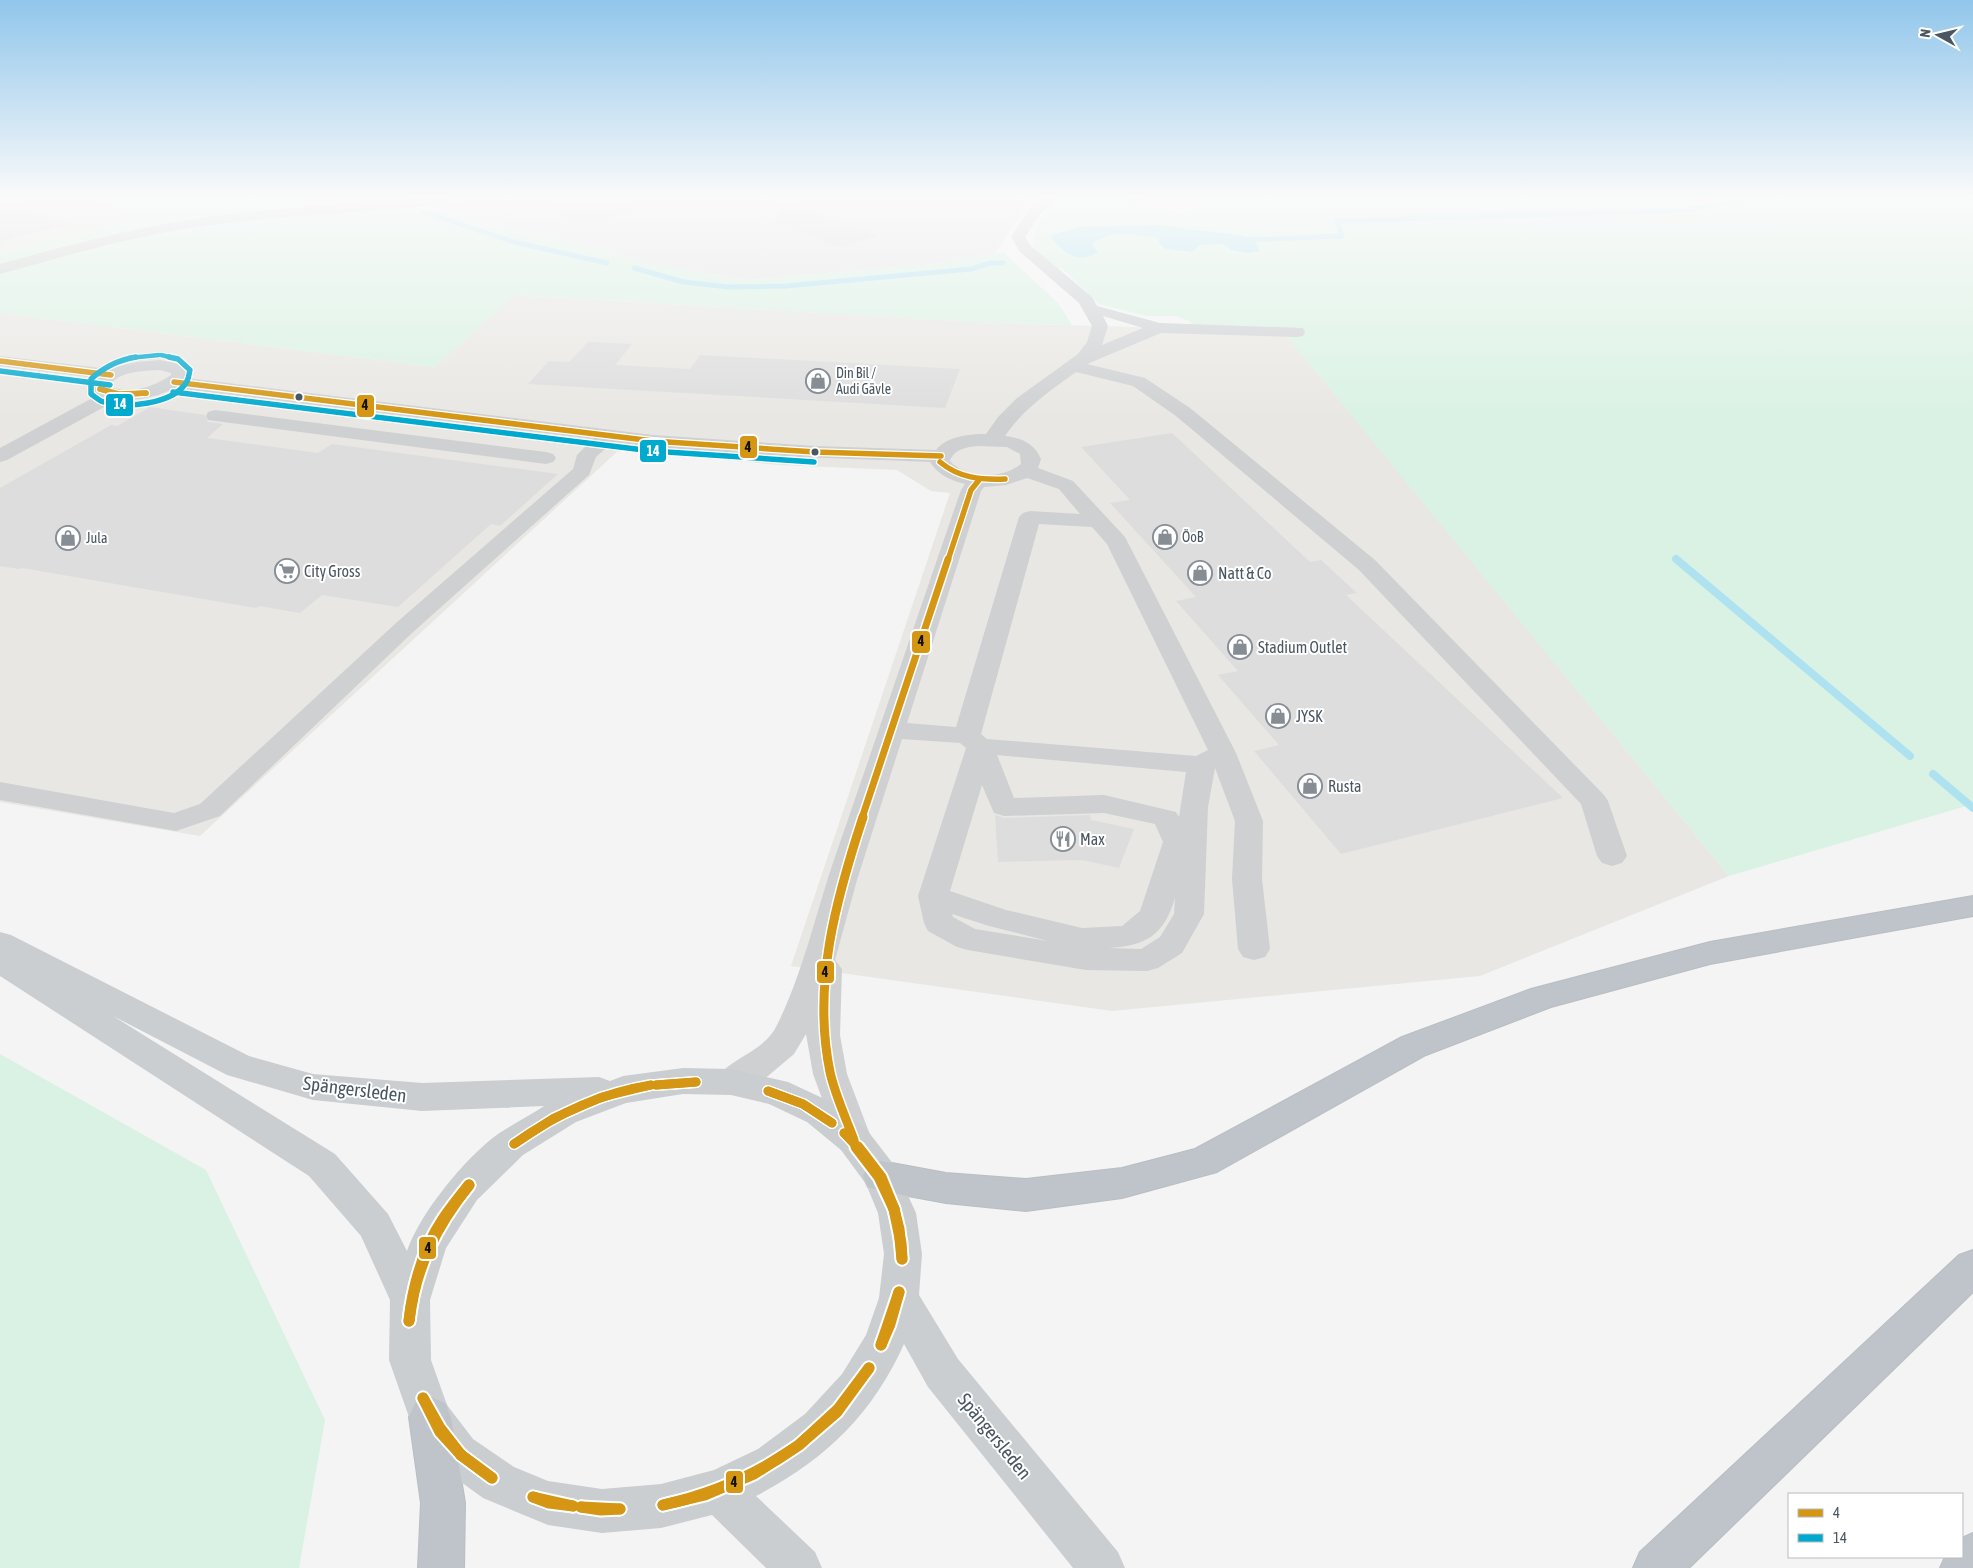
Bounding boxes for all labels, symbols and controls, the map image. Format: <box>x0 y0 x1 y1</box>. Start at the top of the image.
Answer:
north arrow <box>1913 10 1963 60</box>
text: N <box>1917 28 1934 38</box>
place label: Din Bil / Audi Gävle <box>836 365 891 397</box>
shop icon: Din Bil / Audi Gävle <box>805 368 831 394</box>
unlabelled marker <box>294 392 304 402</box>
line badge: 14 <box>105 393 134 417</box>
line badge: 4 <box>356 394 375 418</box>
text: 14 <box>113 396 127 412</box>
text: 4 <box>361 397 369 413</box>
line badge: 4 <box>739 435 758 459</box>
line badge: 14 <box>639 439 667 463</box>
text: 4 <box>744 439 752 455</box>
text: 14 <box>646 443 660 459</box>
unlabelled marker <box>810 447 820 457</box>
shop icon: ÖoB <box>1152 524 1178 550</box>
shop icon: Jula <box>55 525 81 551</box>
place label: ÖoB <box>1182 529 1204 545</box>
place label: Jula <box>86 530 107 546</box>
supermarket icon: City Gross <box>274 558 300 584</box>
shop icon: Natt & Co <box>1187 560 1213 586</box>
place label: City Gross <box>304 562 361 581</box>
place label: Natt & Co <box>1218 564 1272 582</box>
line badge: 4 <box>911 630 931 654</box>
text: 4 <box>917 633 925 649</box>
shop icon: Stadium Outlet <box>1227 634 1253 660</box>
place label: Stadium Outlet <box>1258 638 1347 656</box>
shop icon: JYSK <box>1265 703 1291 729</box>
place label: JYSK <box>1296 707 1323 725</box>
shop icon: Rusta <box>1297 773 1323 799</box>
place label: Rusta <box>1328 777 1361 795</box>
restaurant icon: Max <box>1050 826 1076 852</box>
place label: Max <box>1080 830 1105 848</box>
line badge: 4 <box>816 960 835 984</box>
text: 4 <box>821 964 829 980</box>
street label: Spängersleden <box>302 1072 408 1106</box>
line badge: 4 <box>418 1236 437 1260</box>
text: 4 <box>424 1240 432 1256</box>
street label: Spängersleden <box>954 1389 1036 1483</box>
line badge: 4 <box>725 1470 744 1494</box>
text: 4 <box>730 1474 738 1490</box>
legend <box>1788 1493 1963 1558</box>
text: 4 <box>1833 1504 1840 1521</box>
text: 14 <box>1833 1529 1847 1546</box>

